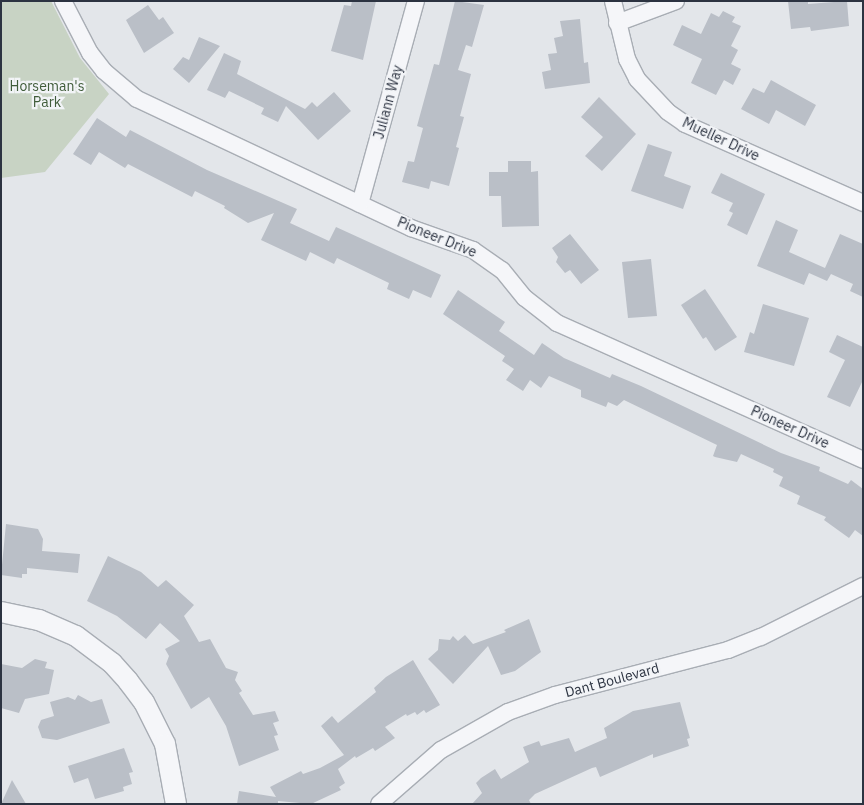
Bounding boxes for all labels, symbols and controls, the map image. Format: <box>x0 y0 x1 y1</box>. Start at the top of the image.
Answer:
street label: Juliann Way <box>370 63 406 141</box>
park label: Horseman's Park <box>9 78 85 110</box>
street label: Mueller Drive <box>680 114 762 164</box>
street label: Pioneer Drive <box>395 213 479 261</box>
street label: Pioneer Drive <box>748 402 832 452</box>
street label: Dant Boulevard <box>563 659 661 701</box>

